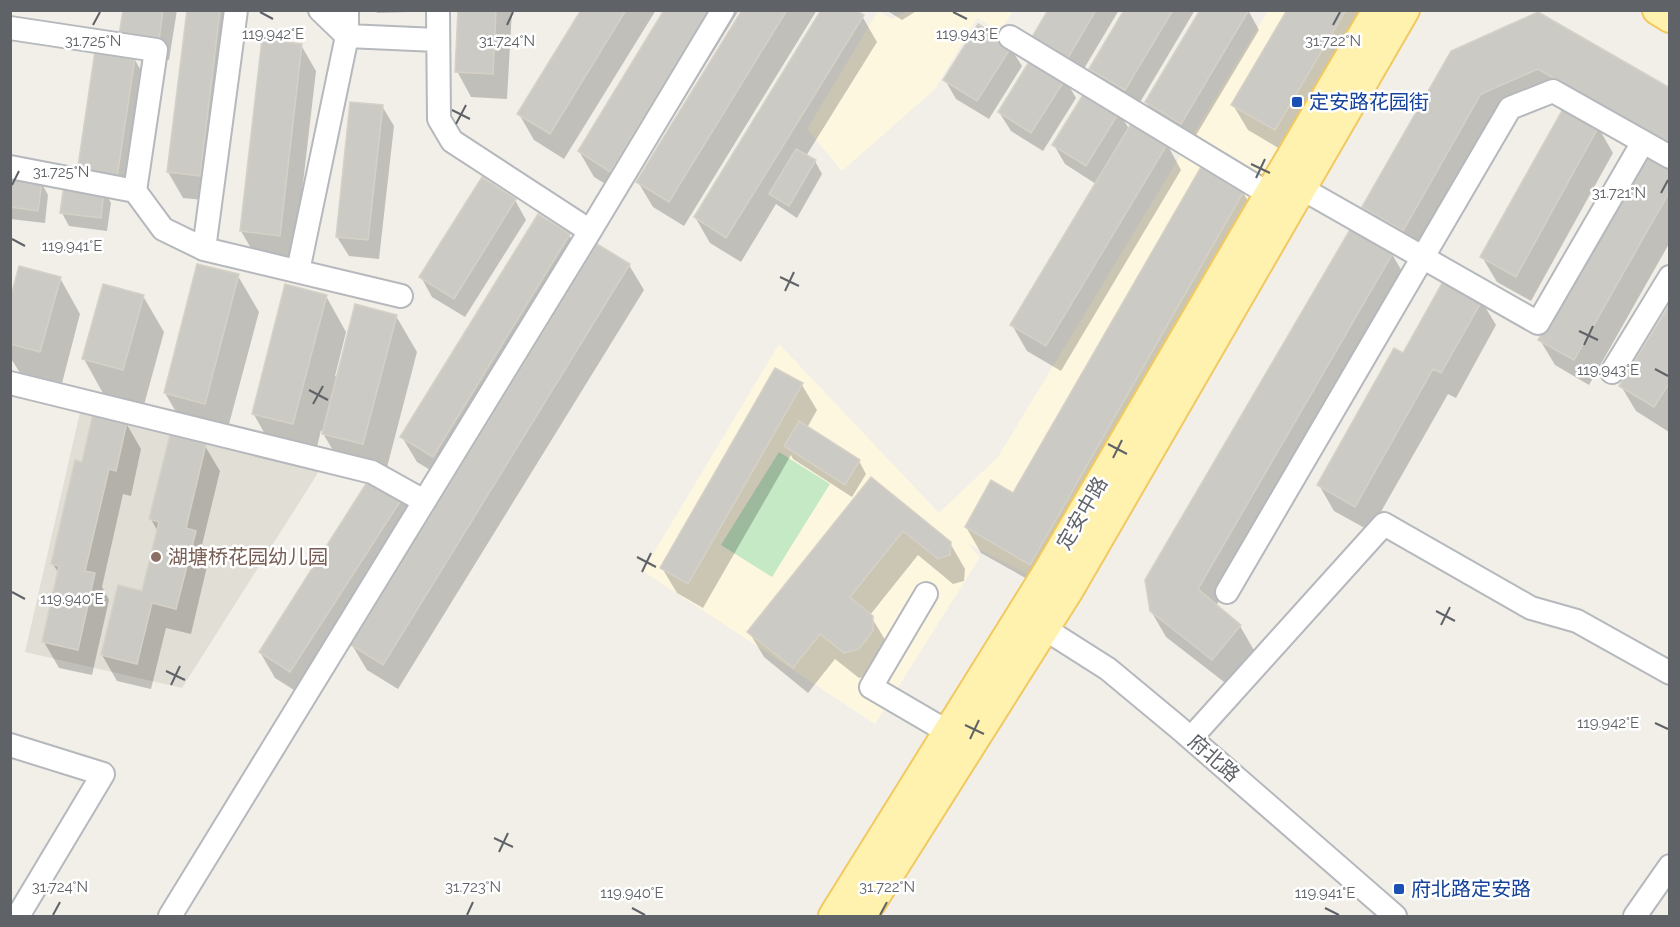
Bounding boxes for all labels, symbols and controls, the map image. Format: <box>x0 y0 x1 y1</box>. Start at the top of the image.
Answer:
text: 119.942°E <box>242 25 304 43</box>
text: 119.943°E <box>936 25 998 43</box>
text: 31.725°N <box>65 32 121 50</box>
text: 31.724°N <box>479 32 535 50</box>
text: 31.722°N <box>1305 32 1361 50</box>
place label: 定安路花园街 <box>1309 90 1429 114</box>
marker: 定安路花园街 <box>1290 95 1304 109</box>
text: 31.725°N <box>33 163 89 181</box>
text: 31.721°N <box>1592 184 1646 202</box>
text: 119.941°E <box>42 237 102 255</box>
text: 119.943°E <box>1577 361 1639 379</box>
street label: 定安中路 <box>1052 472 1112 554</box>
place label: 湖塘桥花园幼儿园 <box>168 545 328 569</box>
marker: 湖塘桥花园幼儿园 <box>149 550 163 564</box>
text: 119.940°E <box>40 590 104 608</box>
text: 119.942°E <box>1577 714 1639 732</box>
street label: 府北路 <box>1183 729 1245 787</box>
place label: 府北路定安路 <box>1411 877 1531 901</box>
text: 31.724°N <box>32 878 88 896</box>
text: 31.723°N <box>445 878 501 896</box>
text: 31.722°N <box>859 878 915 896</box>
marker: 府北路定安路 <box>1392 882 1406 896</box>
text: 119.940°E <box>600 884 664 902</box>
text: 119.941°E <box>1295 884 1355 902</box>

